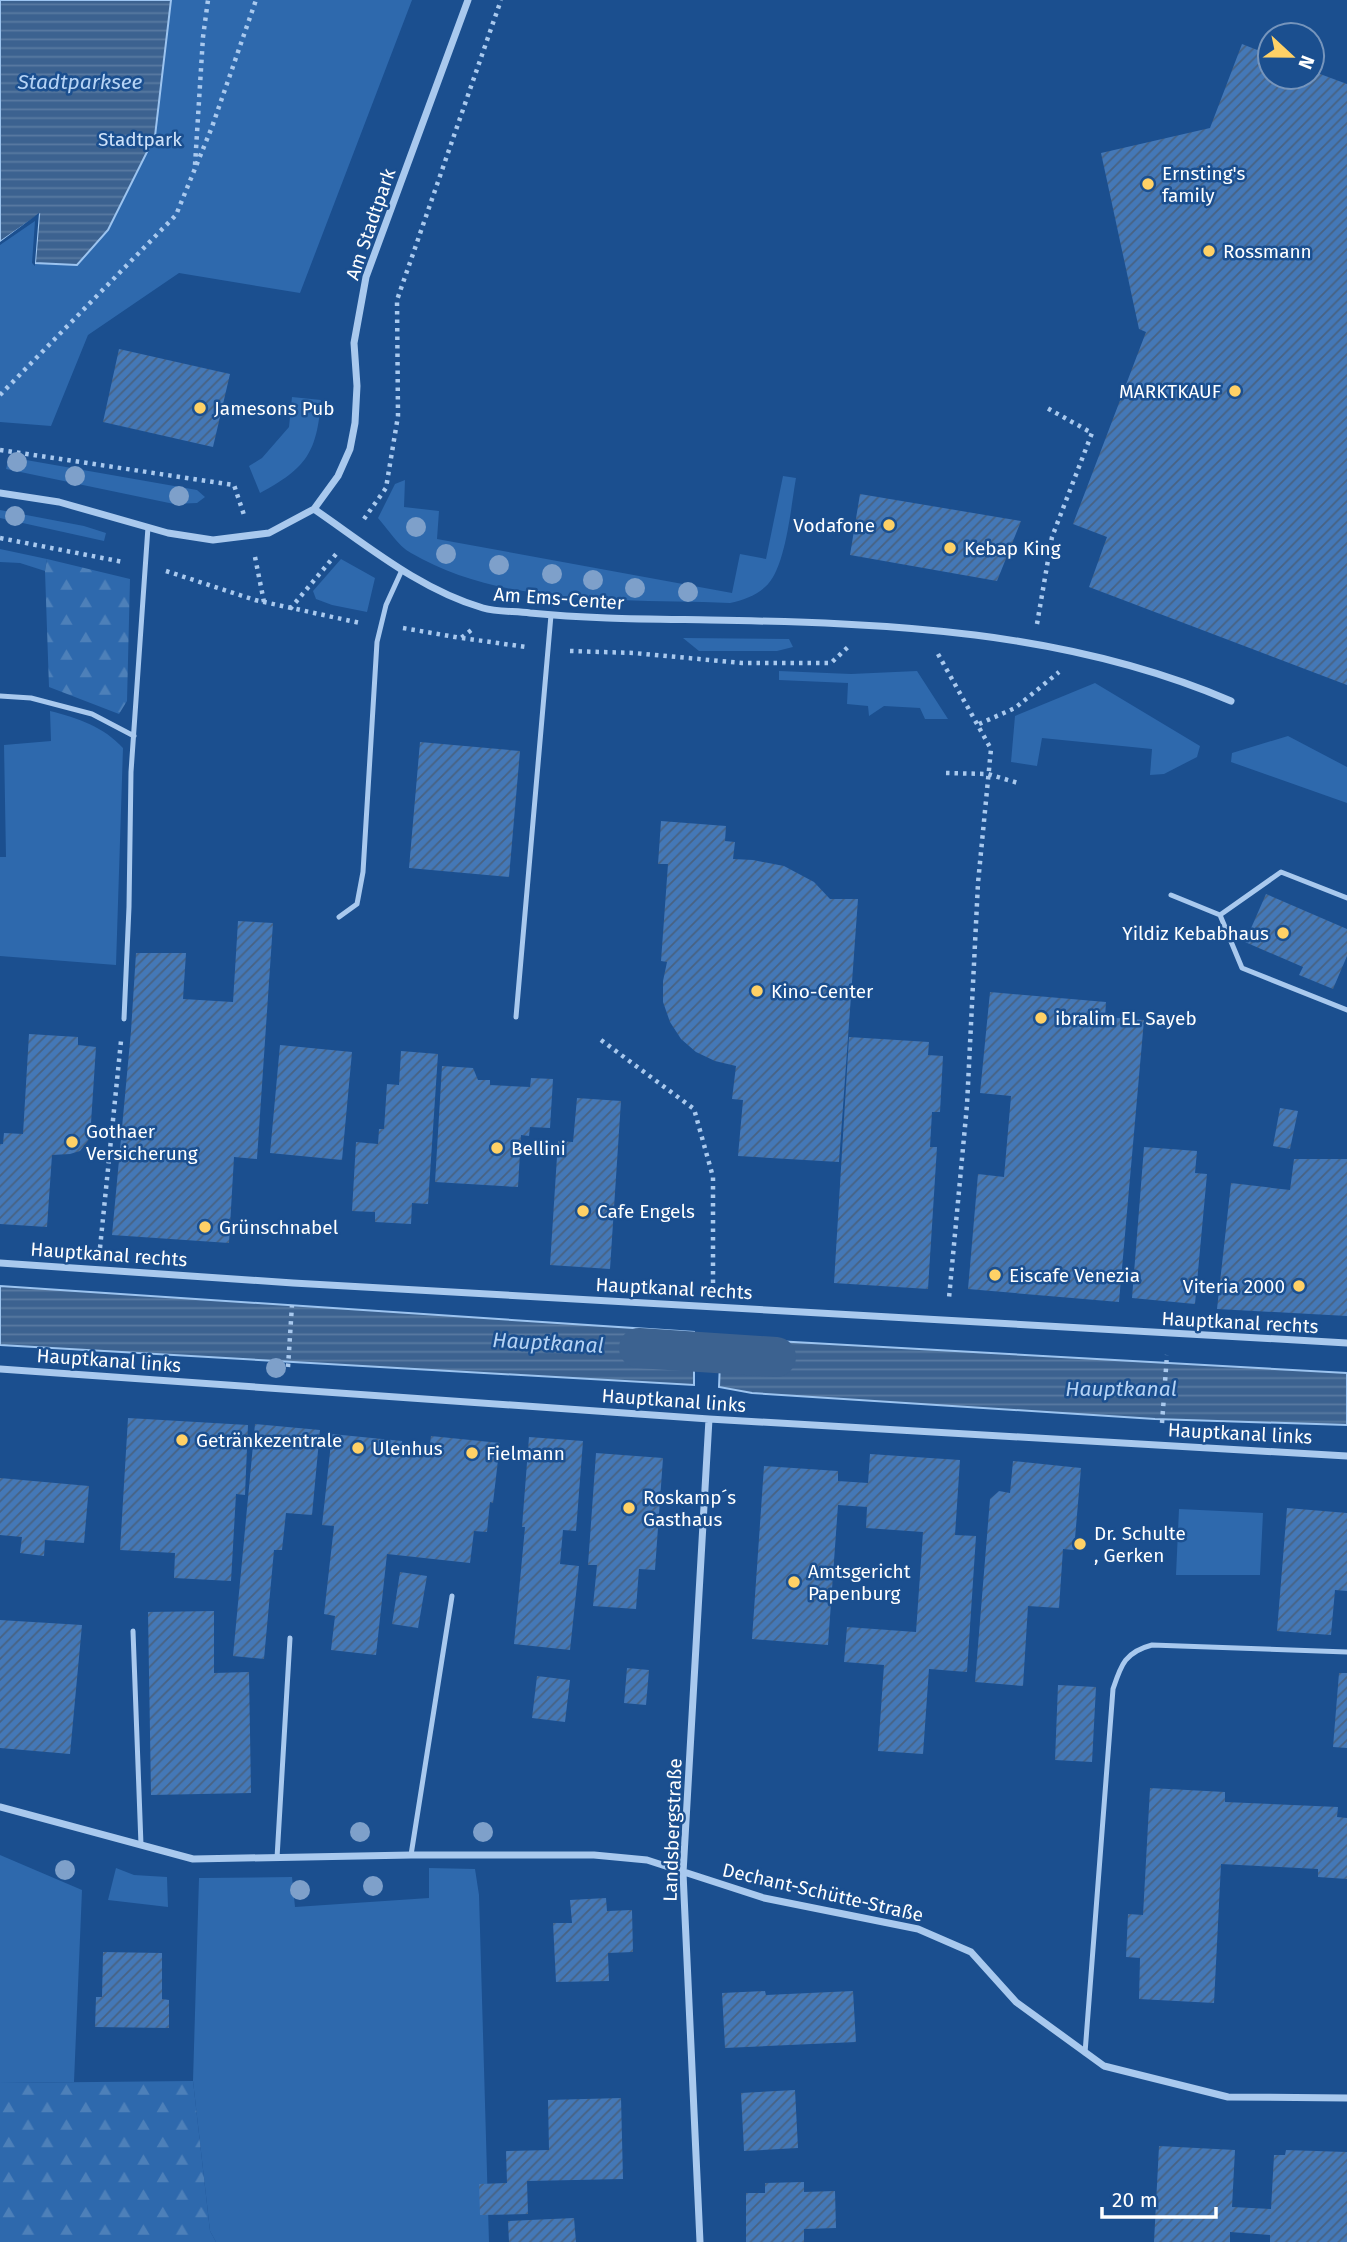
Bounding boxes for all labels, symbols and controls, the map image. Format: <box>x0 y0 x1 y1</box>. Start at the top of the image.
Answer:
north arrow <box>1256 21 1326 91</box>
text: N <box>1293 52 1319 72</box>
water label: Stadtparksee <box>17 69 143 95</box>
park label: Stadtpark <box>98 128 182 151</box>
place label: Ernsting's family <box>1162 162 1246 207</box>
street label: Am Stadtpark <box>341 165 400 283</box>
marker: Ernsting's family <box>1140 176 1156 192</box>
place label: Rossmann <box>1223 240 1312 263</box>
marker: Rossmann <box>1201 243 1217 259</box>
place label: MARKTKAUF <box>1119 380 1221 403</box>
marker: MARKTKAUF <box>1227 383 1243 399</box>
place label: Jamesons Pub <box>214 397 335 420</box>
marker: Jamesons Pub <box>192 400 208 416</box>
place label: Vodafone <box>793 514 875 537</box>
marker: Vodafone <box>881 517 897 533</box>
place label: Kebap King <box>964 537 1061 560</box>
marker: Kebap King <box>942 540 958 556</box>
street label: Am Ems-Center <box>493 582 626 615</box>
place label: Yildiz Kebabhaus <box>1122 922 1269 945</box>
marker: Yildiz Kebabhaus <box>1275 925 1291 941</box>
place label: Kino-Center <box>771 980 874 1003</box>
marker: Kino-Center <box>749 983 765 999</box>
place label: ibralim EL Sayeb <box>1055 1007 1197 1030</box>
marker: ibralim EL Sayeb <box>1033 1010 1049 1026</box>
place label: Gothaer Versicherung <box>86 1120 198 1165</box>
marker: Gothaer Versicherung <box>64 1134 80 1150</box>
place label: Bellini <box>511 1137 566 1160</box>
marker: Bellini <box>489 1140 505 1156</box>
place label: Cafe Engels <box>597 1200 695 1223</box>
marker: Cafe Engels <box>575 1203 591 1219</box>
place label: Grünschnabel <box>219 1216 339 1239</box>
marker: Grünschnabel <box>197 1219 213 1235</box>
street label: Hauptkanal rechts <box>30 1238 188 1271</box>
place label: Eiscafe Venezia <box>1009 1264 1140 1287</box>
marker: Eiscafe Venezia <box>987 1267 1003 1283</box>
street label: Hauptkanal rechts <box>595 1273 753 1304</box>
place label: Viteria 2000 <box>1183 1275 1285 1298</box>
marker: Viteria 2000 <box>1291 1278 1307 1294</box>
street label: Hauptkanal rechts <box>1161 1307 1319 1338</box>
water label: Hauptkanal <box>492 1327 604 1359</box>
street label: Hauptkanal links <box>36 1344 182 1377</box>
water label: Hauptkanal <box>1065 1376 1177 1402</box>
street label: Hauptkanal links <box>601 1384 747 1417</box>
street label: Hauptkanal links <box>1167 1418 1313 1449</box>
place label: Getränkezentrale <box>196 1429 342 1452</box>
marker: Getränkezentrale <box>174 1432 190 1448</box>
place label: Ulenhus <box>372 1437 443 1460</box>
marker: Ulenhus <box>350 1440 366 1456</box>
place label: Fielmann <box>486 1442 565 1465</box>
marker: Fielmann <box>464 1445 480 1461</box>
place label: Roskamp´s Gasthaus <box>643 1486 736 1531</box>
marker: Roskamp´s Gasthaus <box>621 1500 637 1516</box>
place label: Dr. Schulte , Gerken <box>1094 1522 1186 1567</box>
marker: Dr. Schulte , Gerken <box>1072 1536 1088 1552</box>
place label: Amtsgericht Papenburg <box>808 1560 911 1605</box>
marker: Amtsgericht Papenburg <box>786 1574 802 1590</box>
street label: Landsbergstraße <box>658 1758 687 1902</box>
street label: Dechant-Schütte-Straße <box>720 1858 926 1927</box>
scale bar <box>1102 2176 1216 2220</box>
text: 20 m <box>1112 2187 1158 2213</box>

